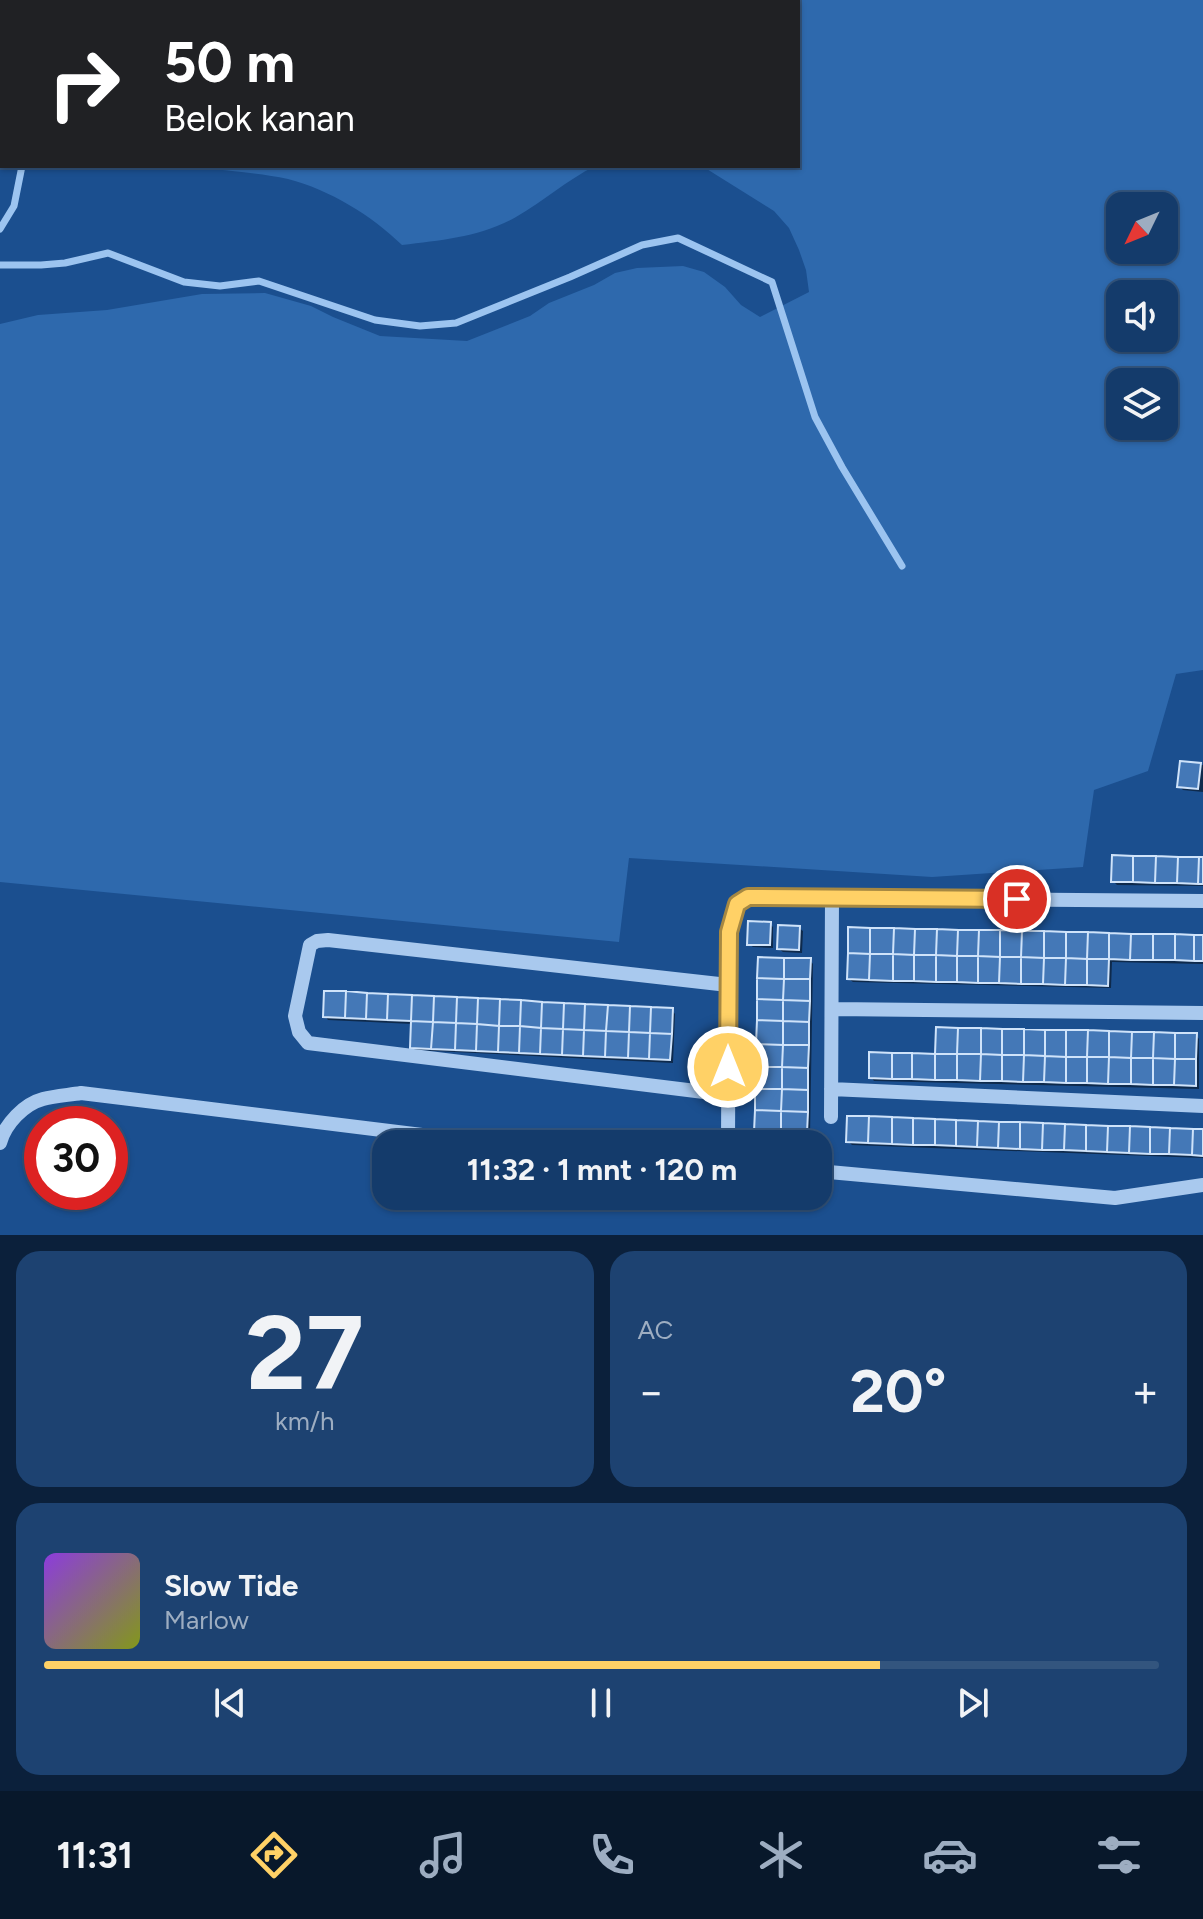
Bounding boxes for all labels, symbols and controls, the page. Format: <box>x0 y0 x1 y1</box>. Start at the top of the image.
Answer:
text: 50 m <box>164 29 295 96</box>
icon: right <box>32 32 136 136</box>
text: Belok kanan <box>164 97 355 140</box>
north arrow <box>1106 192 1178 264</box>
map controls <box>1106 192 1178 440</box>
button: sound <box>1106 280 1178 352</box>
button: layers <box>1106 368 1178 440</box>
pin <box>983 865 1051 933</box>
icon: arrive <box>995 877 1039 921</box>
position arrow <box>686 1025 770 1109</box>
speed limit sign: 30 <box>24 1106 128 1210</box>
text: 11:32 · 1 mnt · 120 m <box>467 1151 737 1188</box>
text: 27 <box>246 1290 364 1415</box>
text: AC <box>638 1314 673 1346</box>
text: 20° <box>850 1355 946 1427</box>
text: − <box>638 1365 665 1418</box>
text: + <box>1132 1365 1159 1418</box>
text: km/h <box>275 1405 334 1437</box>
text: Slow Tide <box>164 1567 298 1604</box>
text: Marlow <box>164 1604 249 1636</box>
icon: previous <box>208 1681 252 1725</box>
icon: pause <box>579 1681 623 1725</box>
icon: next <box>951 1681 995 1725</box>
icon: directions <box>246 1827 302 1883</box>
icon: music <box>415 1827 471 1883</box>
icon: phone <box>584 1827 640 1883</box>
icon: climate <box>753 1827 809 1883</box>
icon: car <box>922 1827 978 1883</box>
icon: filters <box>1091 1827 1147 1883</box>
text: 11:31 <box>56 1834 133 1877</box>

